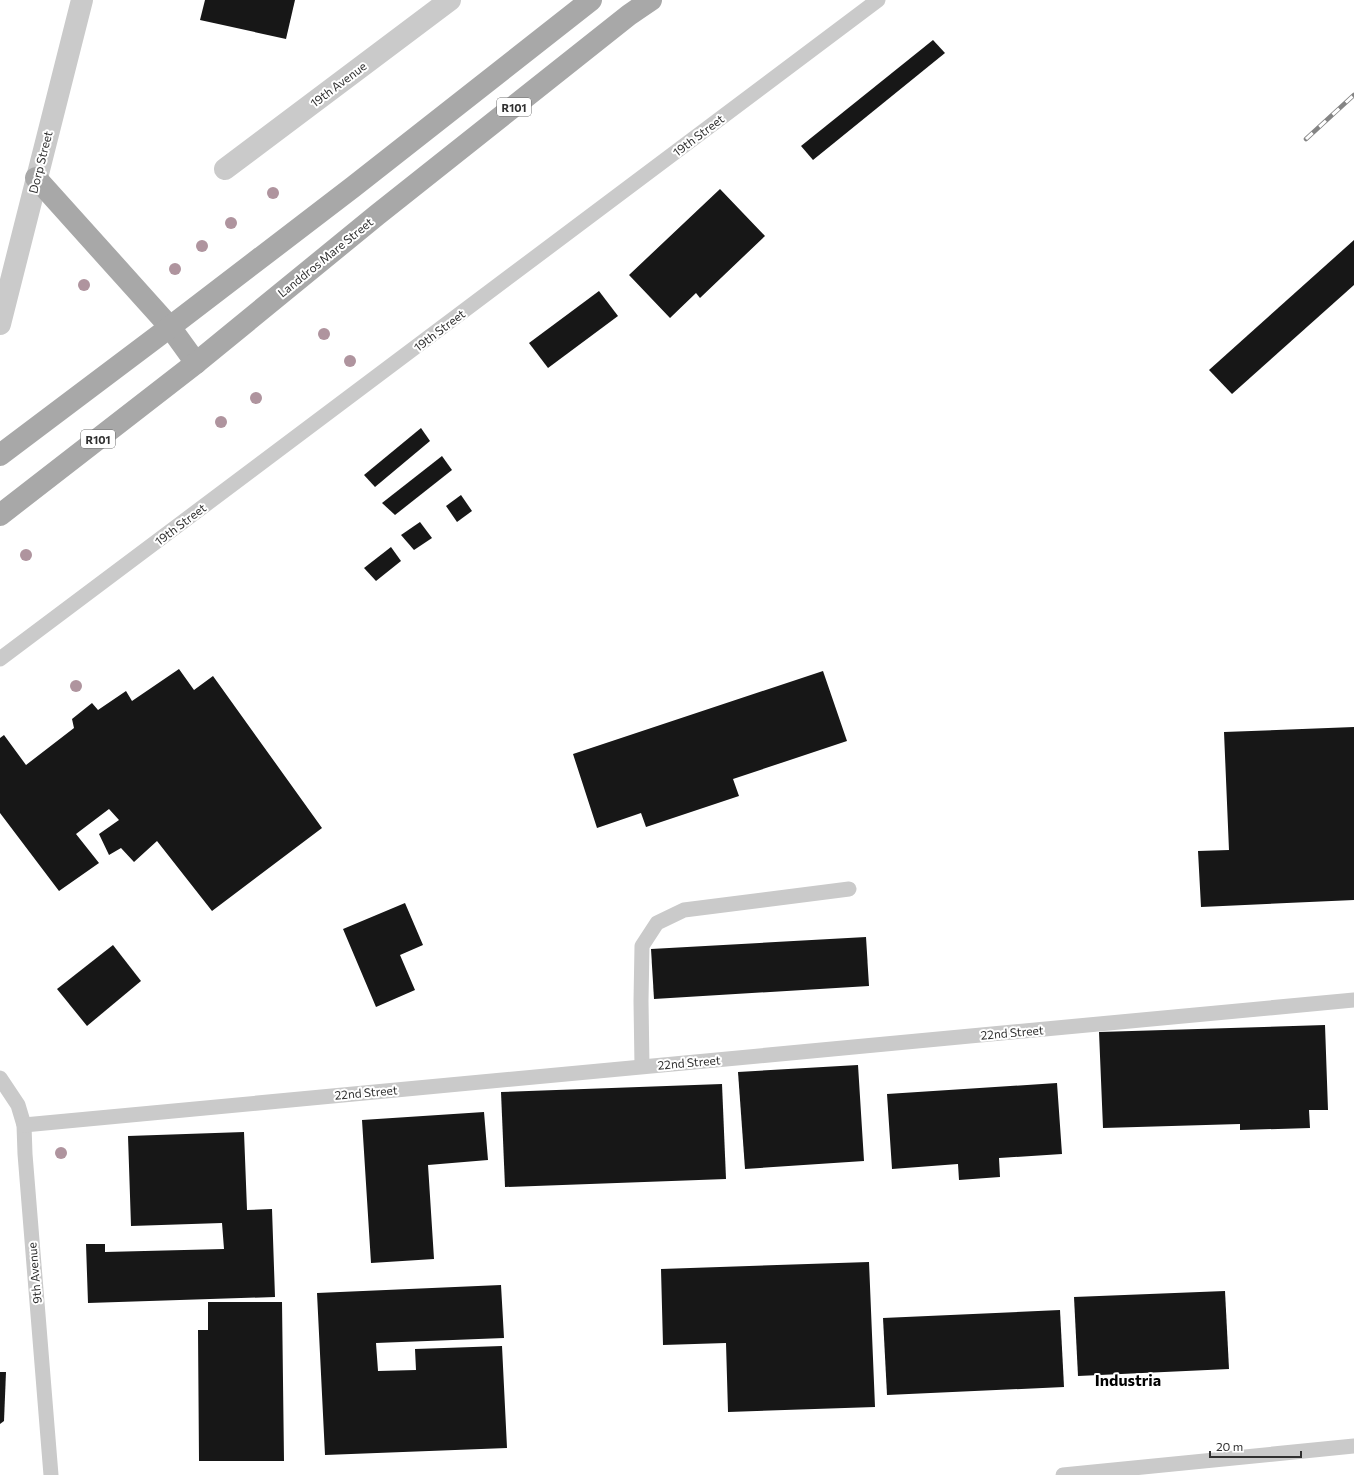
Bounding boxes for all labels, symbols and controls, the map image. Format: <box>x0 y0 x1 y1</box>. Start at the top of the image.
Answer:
street label: 19th Avenue <box>307 58 369 110</box>
road number: R101 <box>497 98 531 116</box>
street label: 19th Street <box>670 111 726 159</box>
street label: Dorp Street <box>25 129 55 195</box>
street label: Landdros Mare Street <box>275 214 375 300</box>
street label: 19th Street <box>411 306 467 354</box>
road number: R101 <box>81 430 115 448</box>
street label: 19th Street <box>152 500 208 548</box>
street label: 22nd Street <box>980 1022 1044 1042</box>
street label: 22nd Street <box>657 1052 721 1072</box>
street label: 22nd Street <box>334 1082 398 1102</box>
street label: 9th Avenue <box>24 1242 44 1304</box>
district label: Industria <box>1095 1370 1161 1389</box>
scale bar <box>1210 1433 1301 1459</box>
text: 20 m <box>1216 1439 1243 1453</box>

